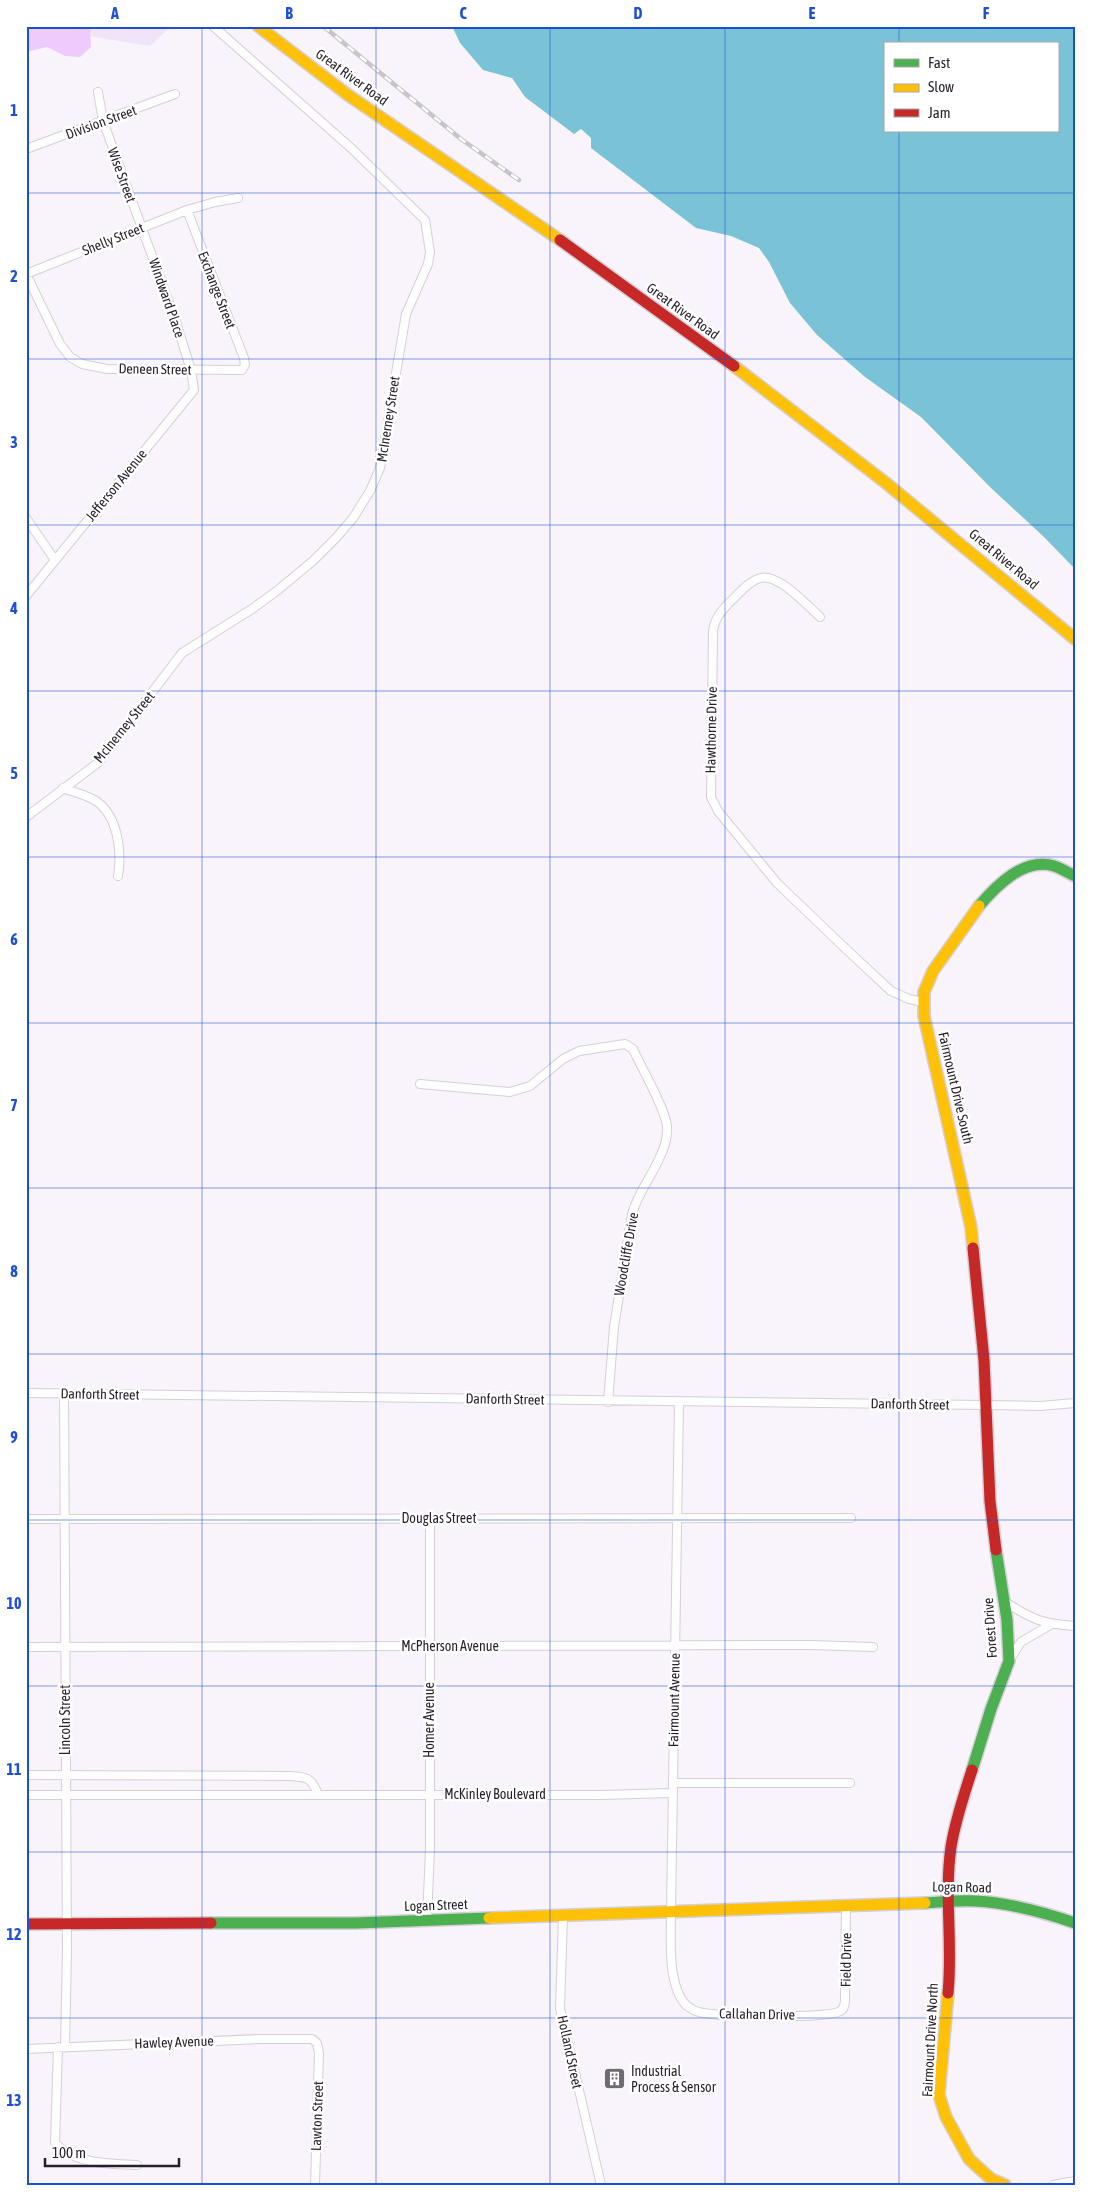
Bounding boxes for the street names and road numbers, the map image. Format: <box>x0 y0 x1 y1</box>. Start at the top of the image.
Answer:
street label: Great River Road <box>313 45 391 109</box>
street label: Division Street <box>63 102 139 142</box>
street label: Wise Street <box>105 145 139 205</box>
street label: Shelly Street <box>80 219 146 259</box>
street label: Exchange Street <box>195 249 239 331</box>
street label: Windward Place <box>146 256 188 340</box>
street label: Great River Road <box>644 279 722 343</box>
street label: Deneen Street <box>118 360 192 378</box>
street label: McInerney Street <box>373 375 403 463</box>
street label: Jefferson Avenue <box>82 446 150 524</box>
street label: Great River Road <box>966 525 1042 593</box>
street label: Hawthorne Drive <box>702 686 720 774</box>
street label: McInerney Street <box>90 688 158 766</box>
street label: Fairmount Drive South <box>935 1030 977 1146</box>
street label: Woodcliffe Drive <box>611 1211 641 1297</box>
street label: Danforth Street <box>60 1385 140 1403</box>
street label: Danforth Street <box>465 1390 545 1408</box>
street label: Danforth Street <box>870 1395 950 1413</box>
street label: Douglas Street <box>402 1510 477 1526</box>
street label: Forest Drive <box>980 1597 1000 1659</box>
street label: McPherson Avenue <box>401 1638 499 1654</box>
street label: Fairmount Avenue <box>665 1653 683 1747</box>
street label: Homer Avenue <box>421 1682 437 1758</box>
street label: Lincoln Street <box>57 1685 73 1755</box>
street label: McKinley Boulevard <box>444 1786 546 1802</box>
street label: Logan Road <box>932 1878 992 1896</box>
street label: Logan Street <box>404 1896 468 1914</box>
street label: Field Drive <box>838 1933 854 1987</box>
street label: Fairmount Drive North <box>919 1983 941 2097</box>
street label: Callahan Drive <box>719 2005 795 2023</box>
street label: Holland Street <box>554 2014 586 2090</box>
street label: Hawley Avenue <box>134 2033 214 2051</box>
street label: Lawton Street <box>308 2081 326 2151</box>

